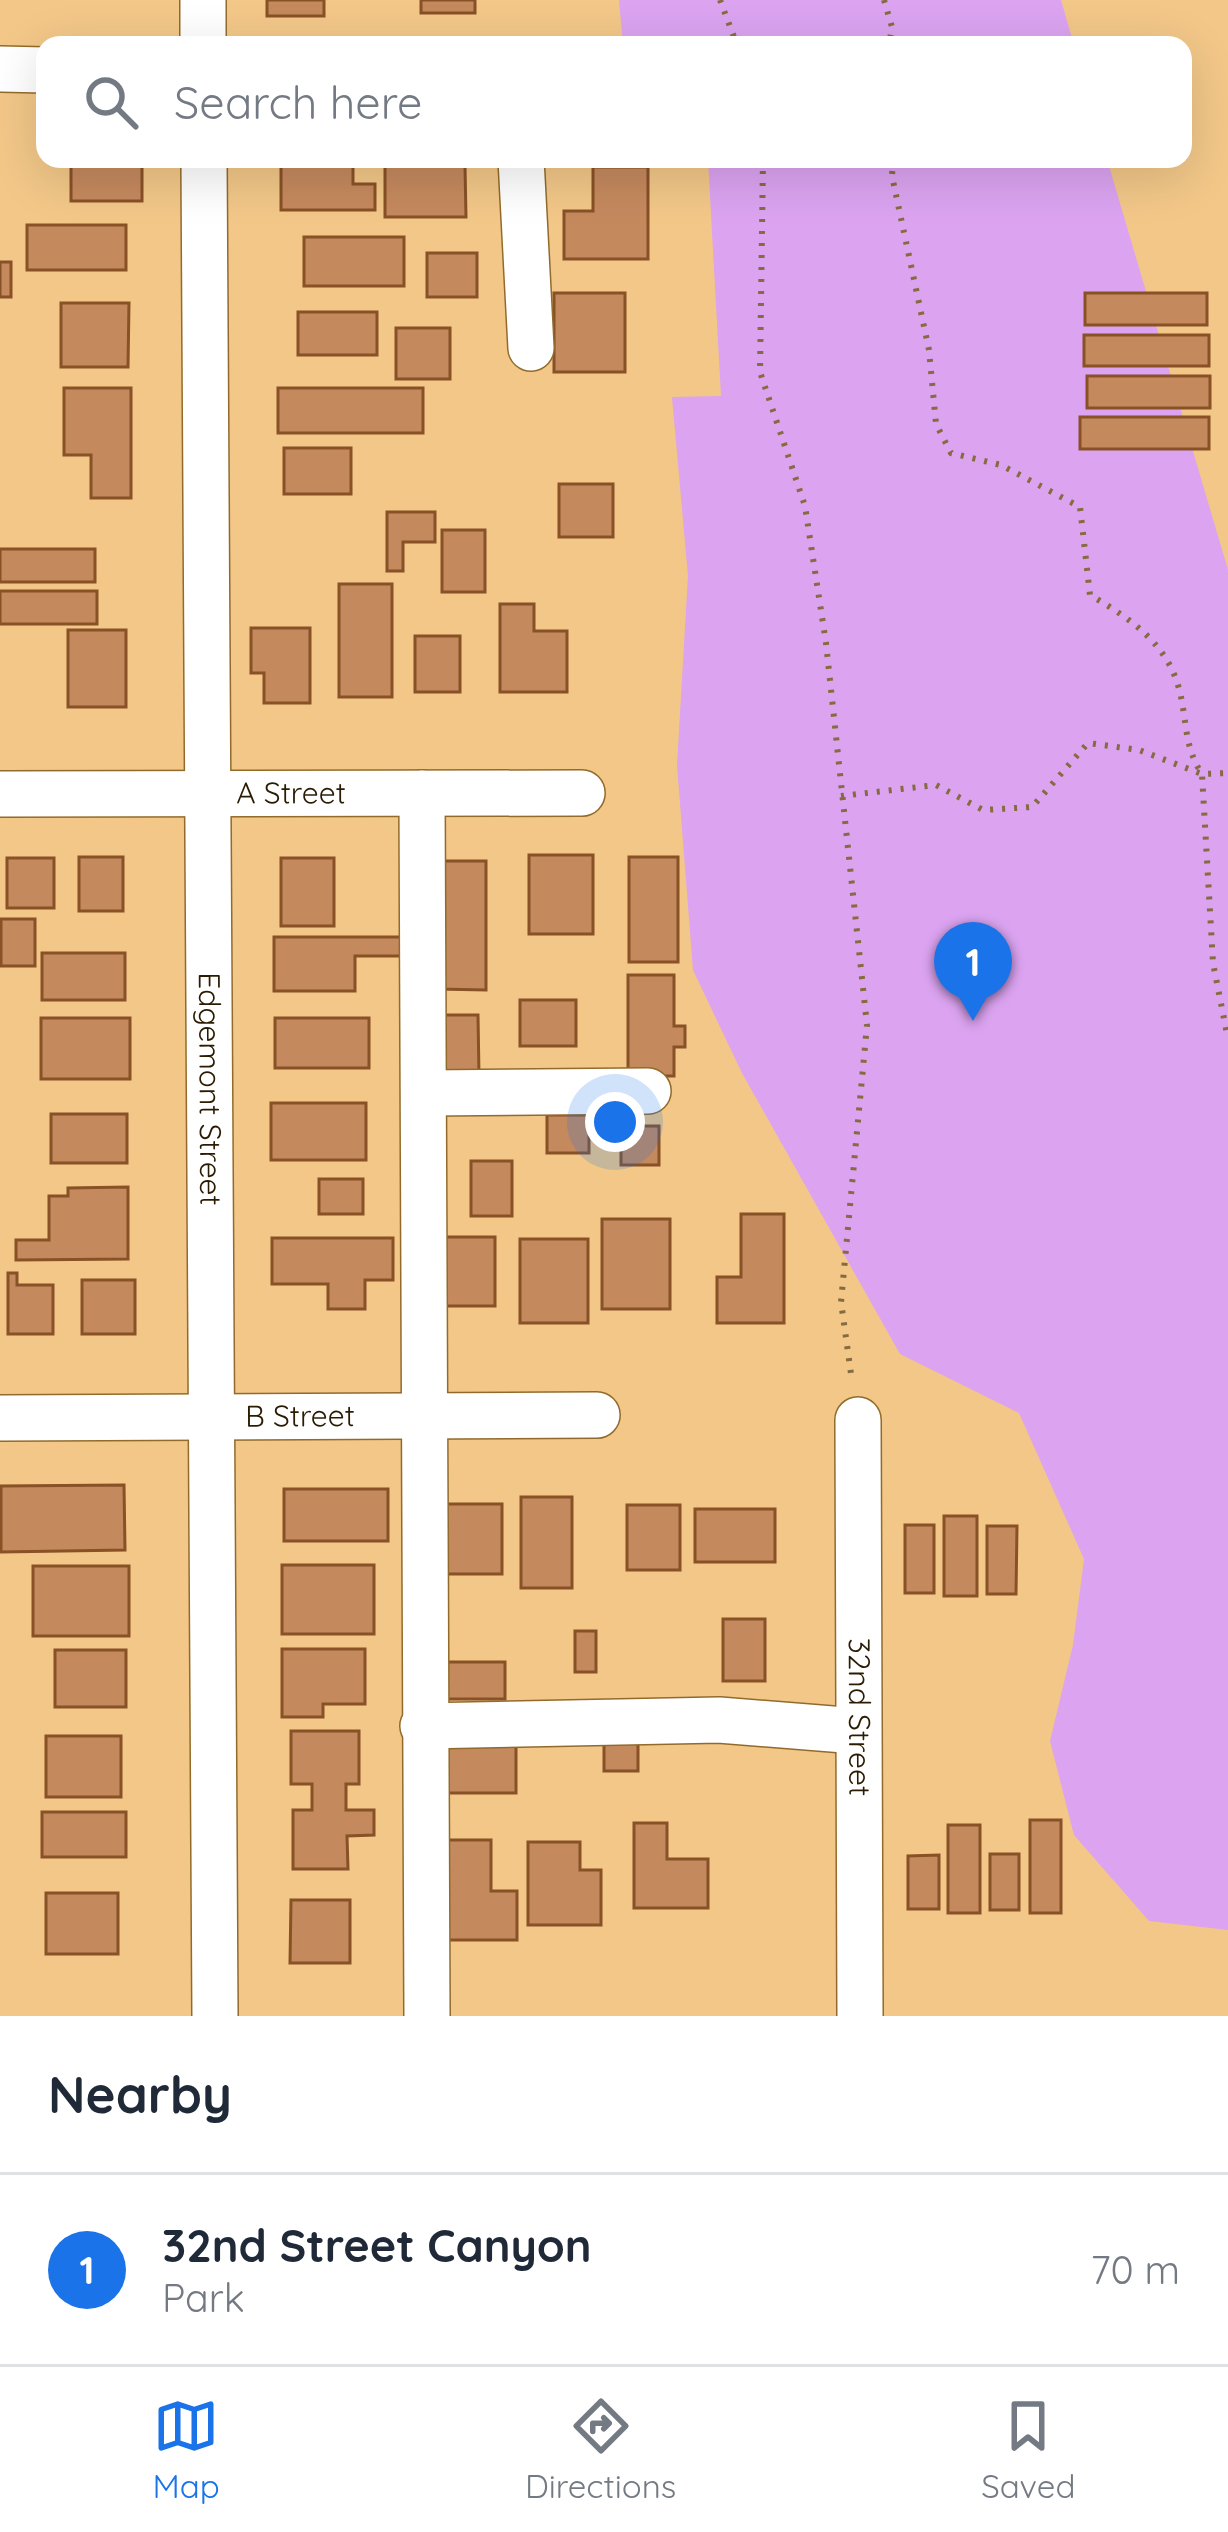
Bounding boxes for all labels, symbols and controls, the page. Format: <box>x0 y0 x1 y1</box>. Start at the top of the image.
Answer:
search box <box>36 36 1192 168</box>
icon: search <box>78 69 144 135</box>
text: Search here <box>174 74 422 130</box>
street label: A Street <box>236 773 346 812</box>
pin: 1 <box>934 922 1012 1021</box>
street label: Edgemont Street <box>191 972 230 1206</box>
your location <box>585 1092 645 1152</box>
street label: B Street <box>245 1396 355 1435</box>
street label: 32nd Street <box>841 1638 879 1796</box>
text: Nearby <box>48 2062 232 2126</box>
text: 32nd Street Canyon <box>162 2217 592 2273</box>
text: 1 <box>79 2245 95 2294</box>
text: 70 m <box>1091 2245 1180 2294</box>
text: Park <box>162 2273 245 2322</box>
tab: Map <box>153 2393 220 2506</box>
tab: Directions <box>525 2393 676 2506</box>
tab: Saved <box>981 2393 1075 2506</box>

